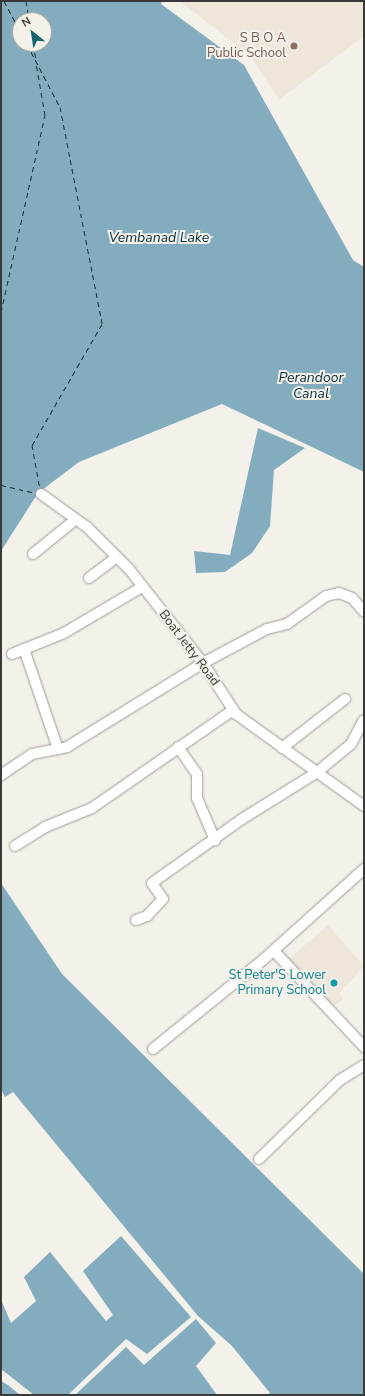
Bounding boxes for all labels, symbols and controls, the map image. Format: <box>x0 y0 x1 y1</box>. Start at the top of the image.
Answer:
north arrow <box>12 12 52 52</box>
text: N <box>19 13 34 31</box>
place label: S B O A Public School <box>207 31 286 62</box>
marker: S B O A Public School <box>289 41 299 51</box>
water label: Vembanad Lake <box>109 230 209 246</box>
water label: Perandoor Canal <box>278 370 344 402</box>
street label: Boat Jetty Road <box>155 607 223 689</box>
place label: St Peter'S Lower Primary School <box>228 968 326 999</box>
marker: St Peter'S Lower Primary School <box>329 978 339 988</box>

